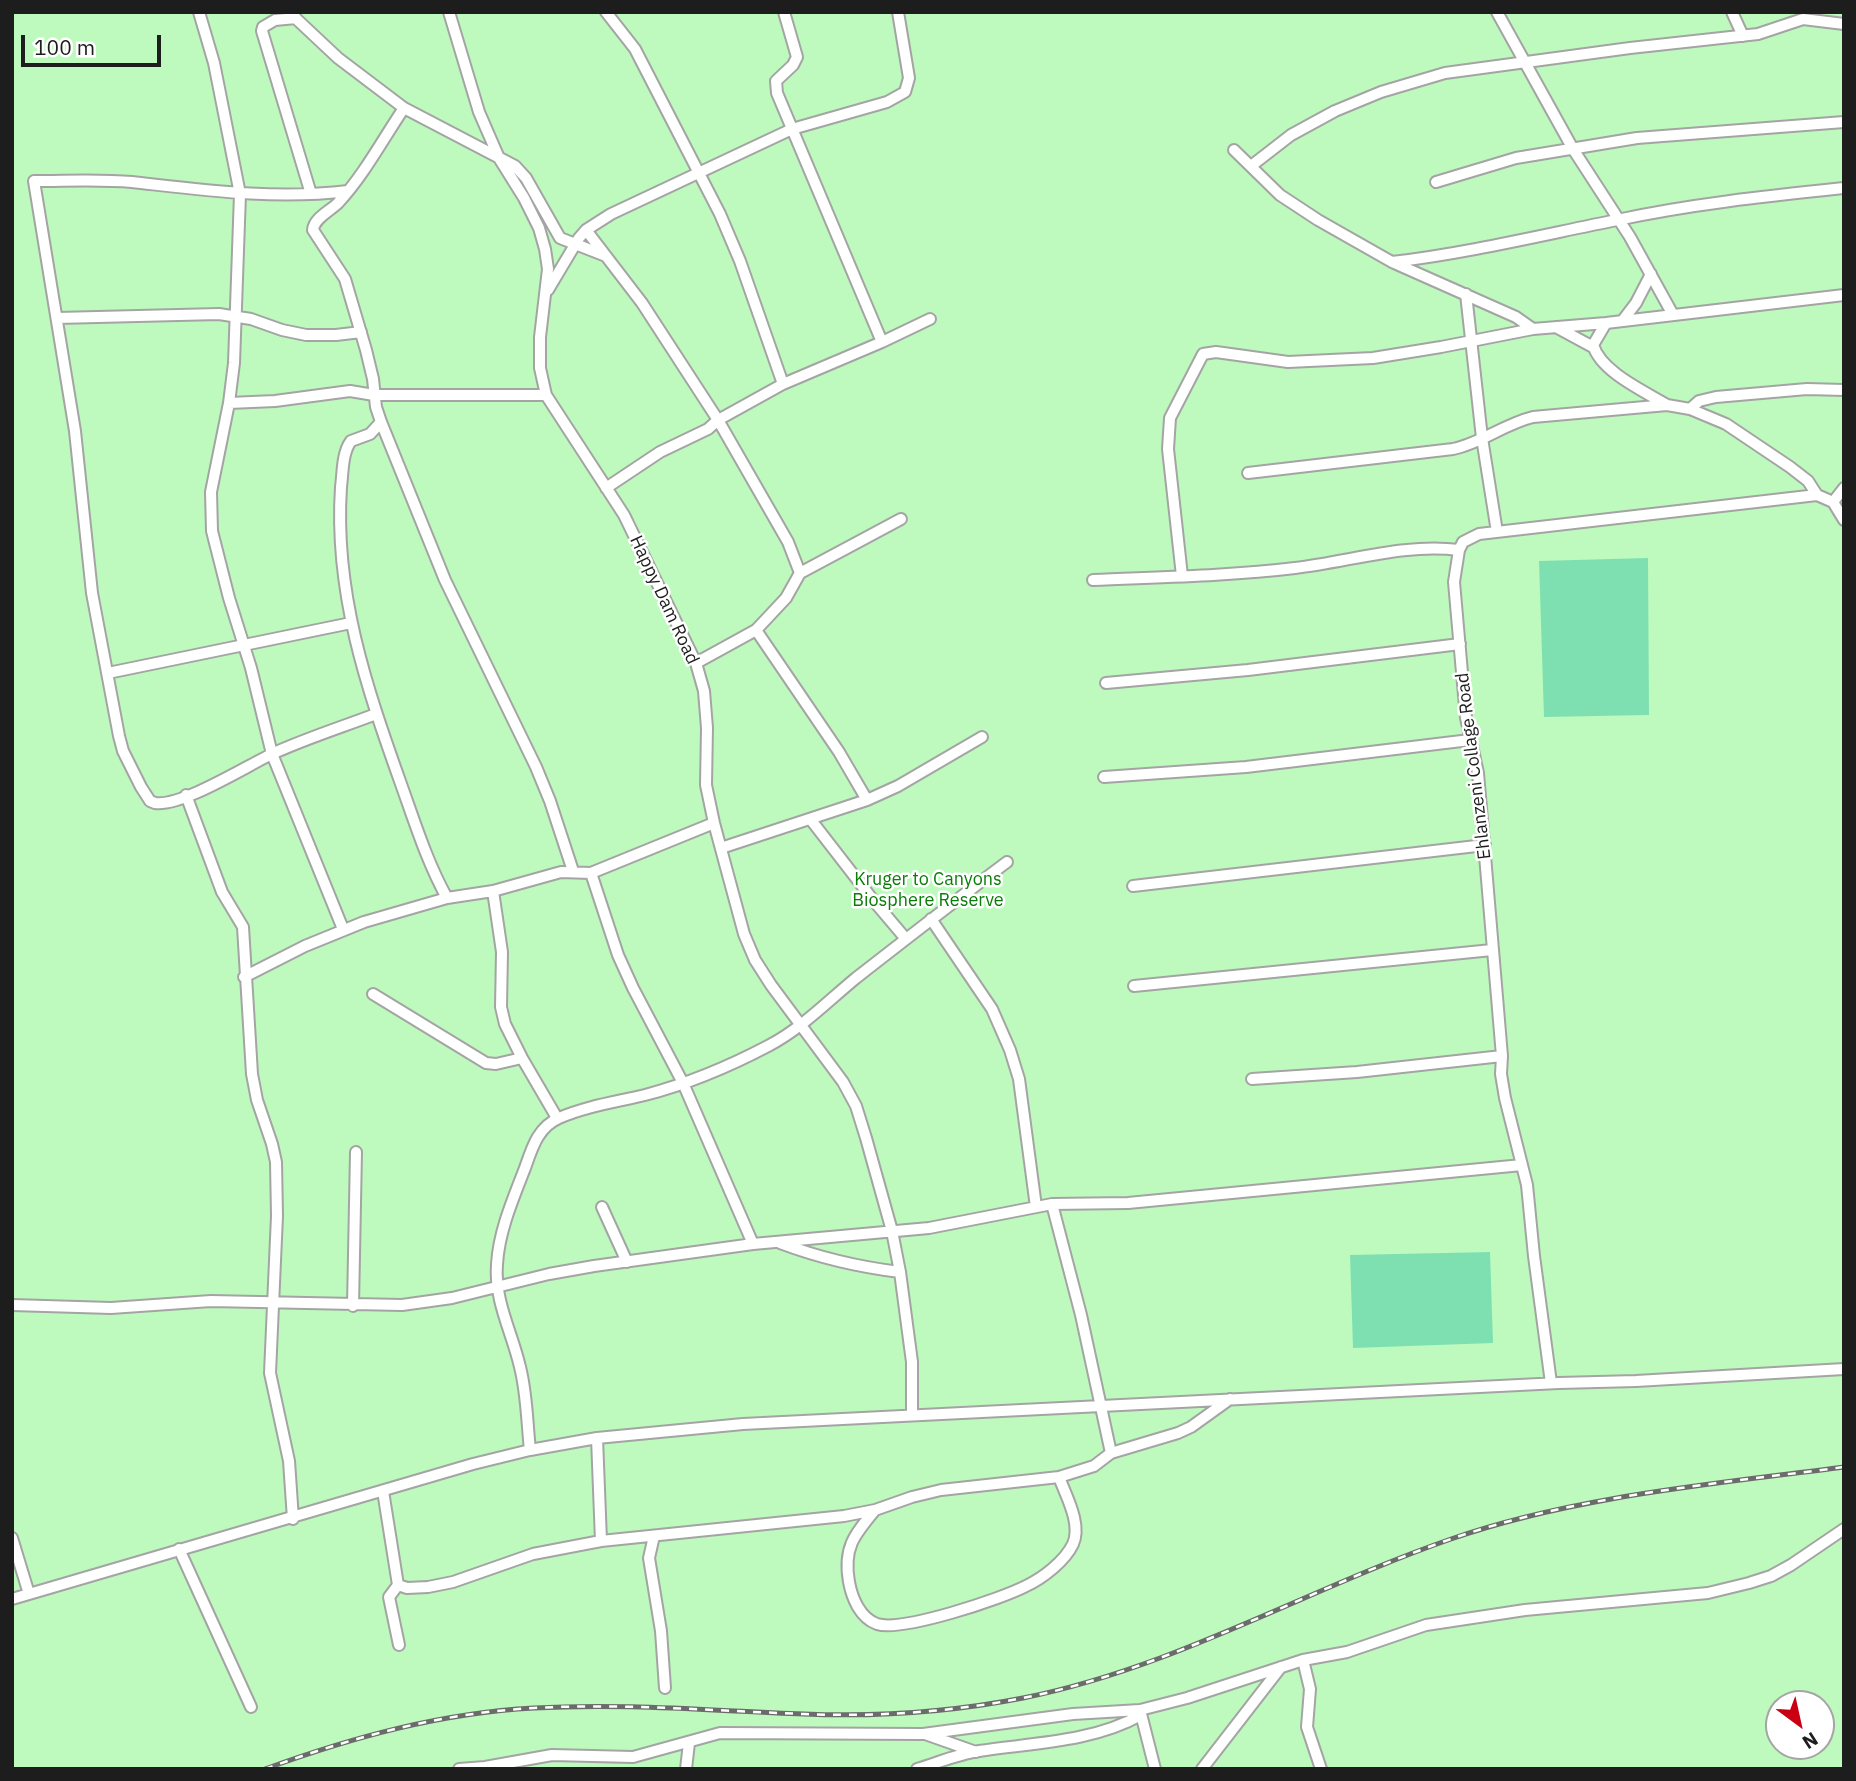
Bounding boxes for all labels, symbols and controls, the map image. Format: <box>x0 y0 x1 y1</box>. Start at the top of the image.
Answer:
scale bar <box>24 21 164 65</box>
text: 100 m <box>34 33 95 61</box>
street label: Happy Dam Road <box>625 532 703 668</box>
street label: Ehlanzeni Collage Road <box>1452 671 1496 861</box>
park label: Kruger to Canyons Biosphere Reserve <box>852 869 1004 912</box>
north arrow <box>1765 1690 1835 1760</box>
text: N <box>1798 1727 1823 1755</box>

